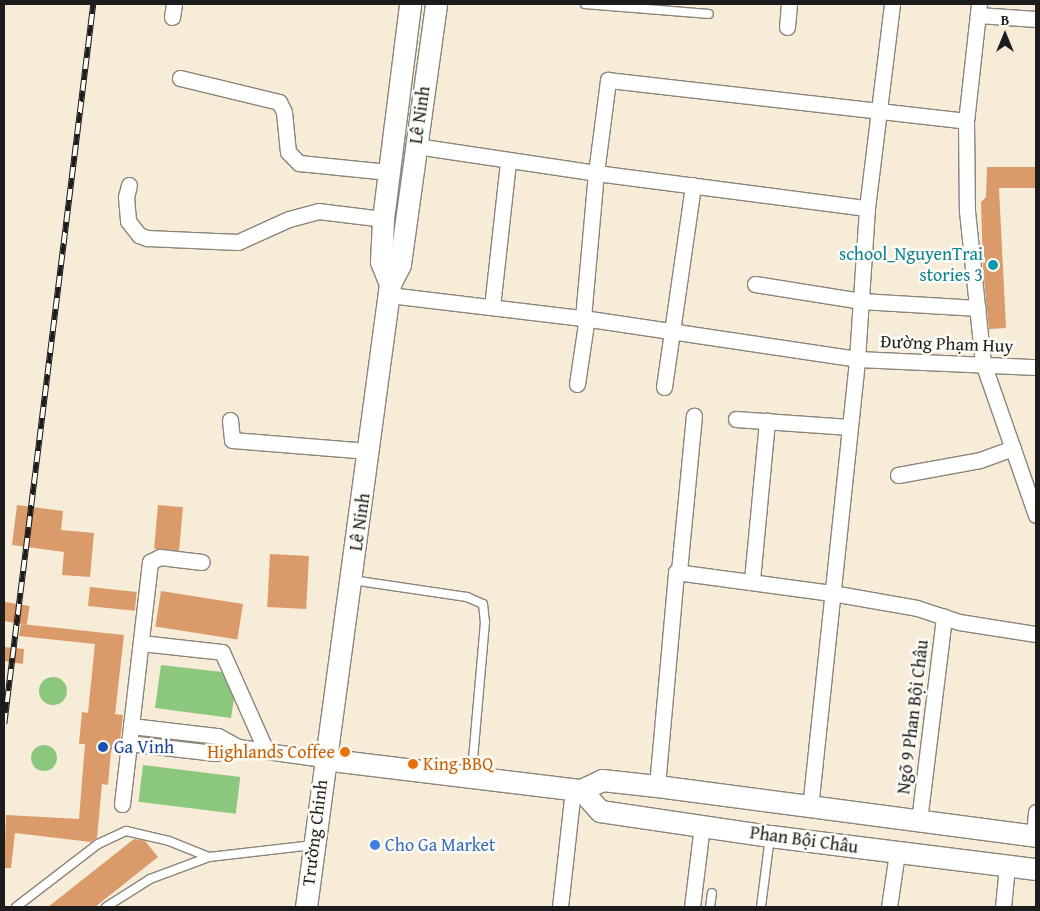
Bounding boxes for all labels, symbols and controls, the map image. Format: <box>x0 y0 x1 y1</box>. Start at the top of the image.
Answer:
north arrow <box>980 10 1030 60</box>
text: B <box>1001 10 1009 30</box>
street label: Lê Ninh <box>405 85 435 145</box>
place label: school_NguyenTrai stories 3 <box>839 244 983 286</box>
marker: school_NguyenTrai stories 3 <box>987 259 999 271</box>
street label: Đường Phạm Huy <box>880 331 1014 357</box>
street label: Lê Ninh <box>345 492 375 552</box>
street label: Ngõ 9 Phan Bội Châu <box>893 639 933 795</box>
place label: Ga Vinh <box>114 736 174 758</box>
marker: Ga Vinh <box>96 740 110 754</box>
place label: Highlands Coffee <box>207 741 335 763</box>
marker: Highlands Coffee <box>339 746 351 758</box>
place label: King BBQ <box>423 753 493 775</box>
marker: King BBQ <box>407 758 419 770</box>
street label: Trường Chinh <box>298 779 332 887</box>
street label: Phan Bội Châu <box>749 822 859 858</box>
place label: Cho Ga Market <box>385 834 495 856</box>
marker: Cho Ga Market <box>369 839 381 851</box>

